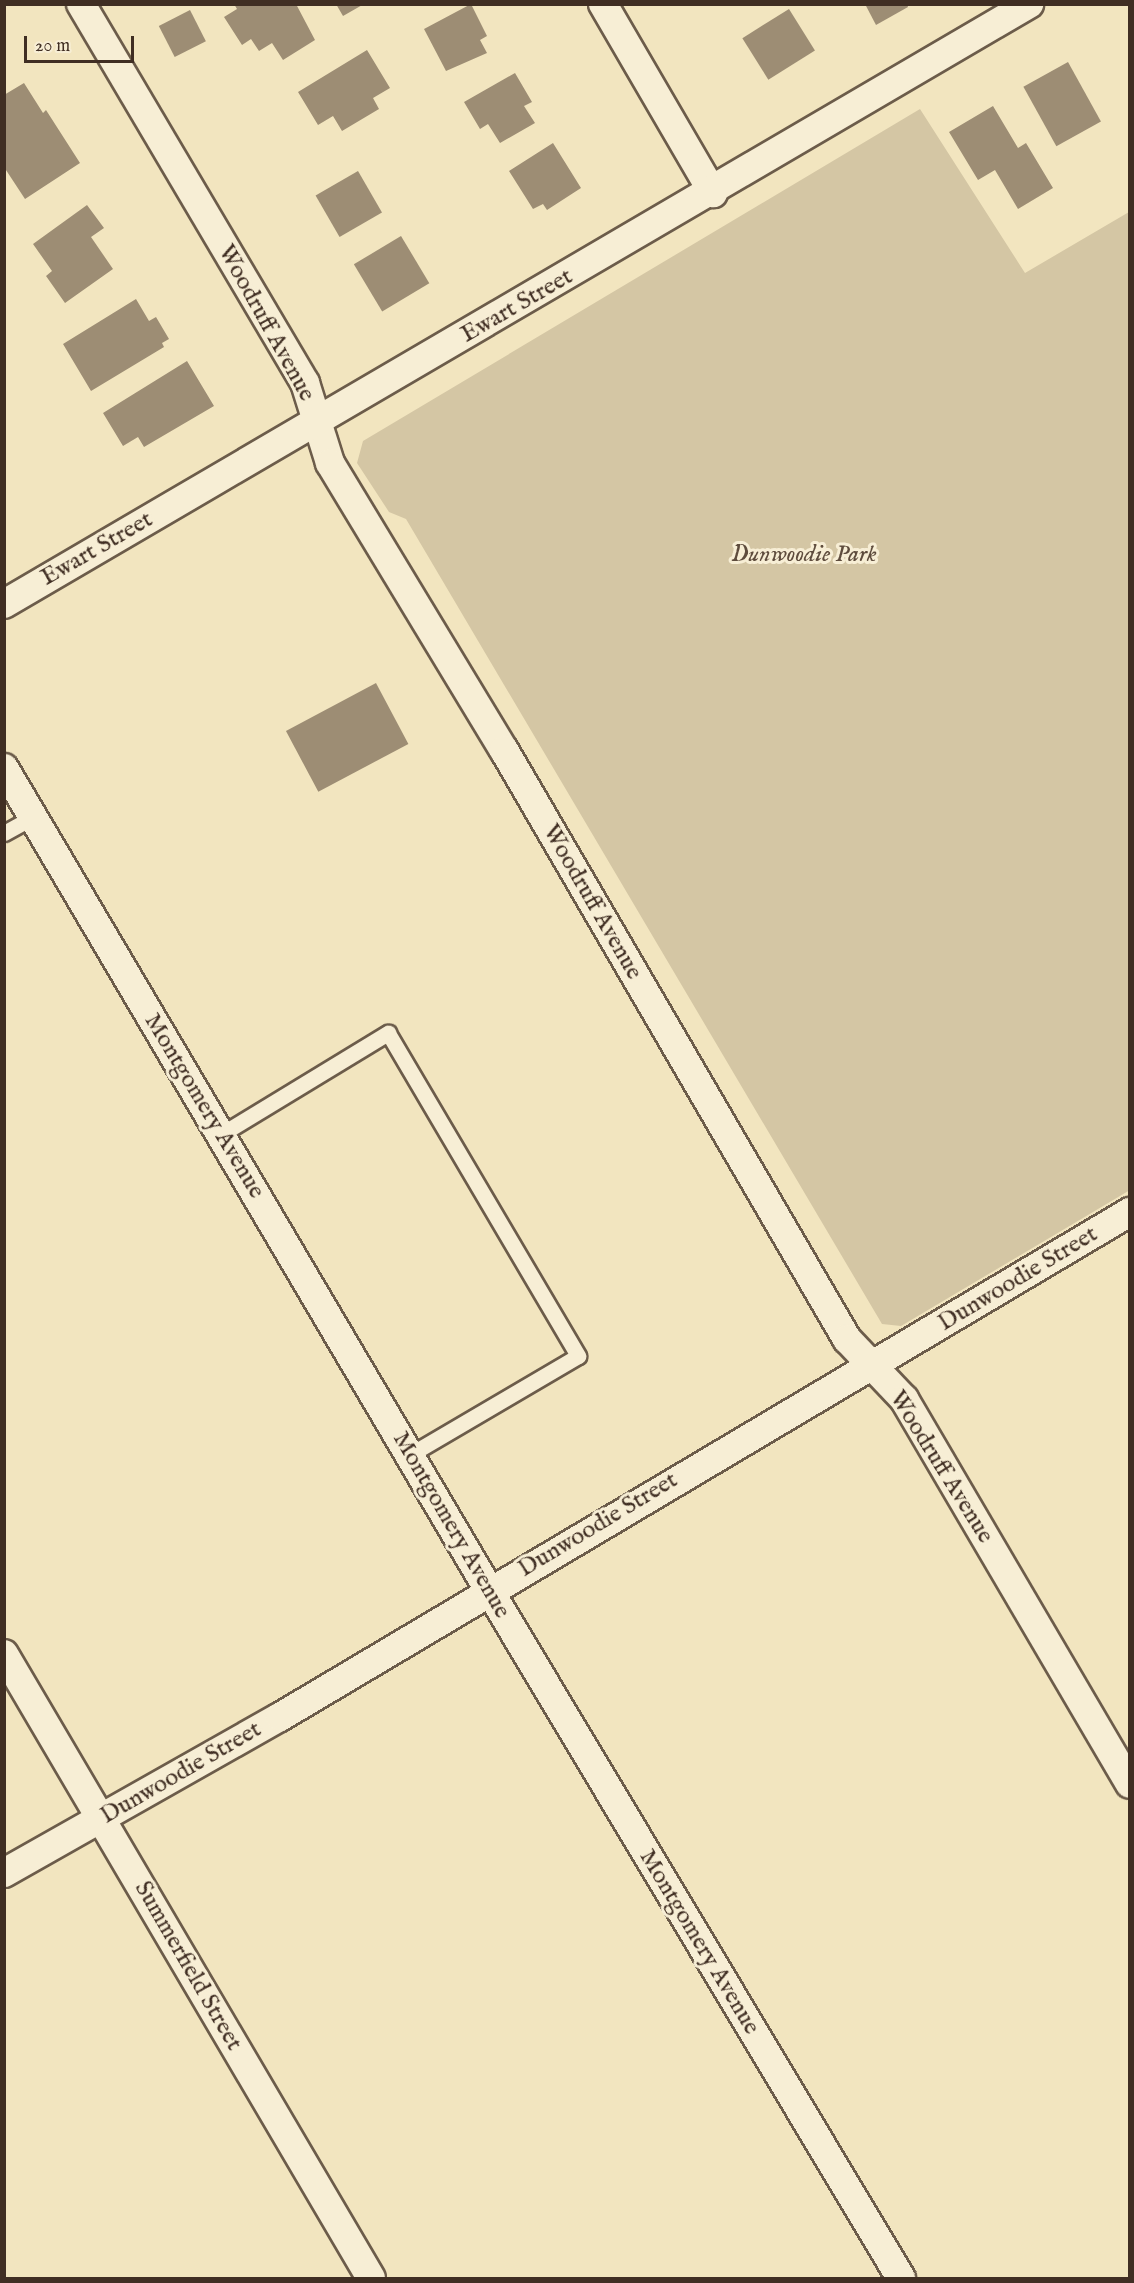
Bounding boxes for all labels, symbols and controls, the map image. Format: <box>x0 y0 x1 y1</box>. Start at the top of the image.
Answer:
scale bar <box>27 24 136 62</box>
text: 20 m <box>35 35 70 58</box>
street label: Woodruff Avenue <box>211 240 321 406</box>
street label: Ewart Street <box>456 262 578 350</box>
street label: Ewart Street <box>36 505 158 593</box>
park label: Dunwoodie Park <box>731 541 877 569</box>
street label: Woodruff Avenue <box>536 819 648 985</box>
street label: Montgomery Avenue <box>137 1008 271 1204</box>
street label: Dunwoodie Street <box>933 1220 1103 1338</box>
street label: Woodruff Avenue <box>883 1385 999 1549</box>
street label: Montgomery Avenue <box>386 1427 516 1623</box>
street label: Dunwoodie Street <box>513 1466 683 1584</box>
street label: Dunwoodie Street <box>96 1715 266 1831</box>
street label: Montgomery Avenue <box>632 1844 766 2040</box>
street label: Summerfield Street <box>128 1876 248 2056</box>

